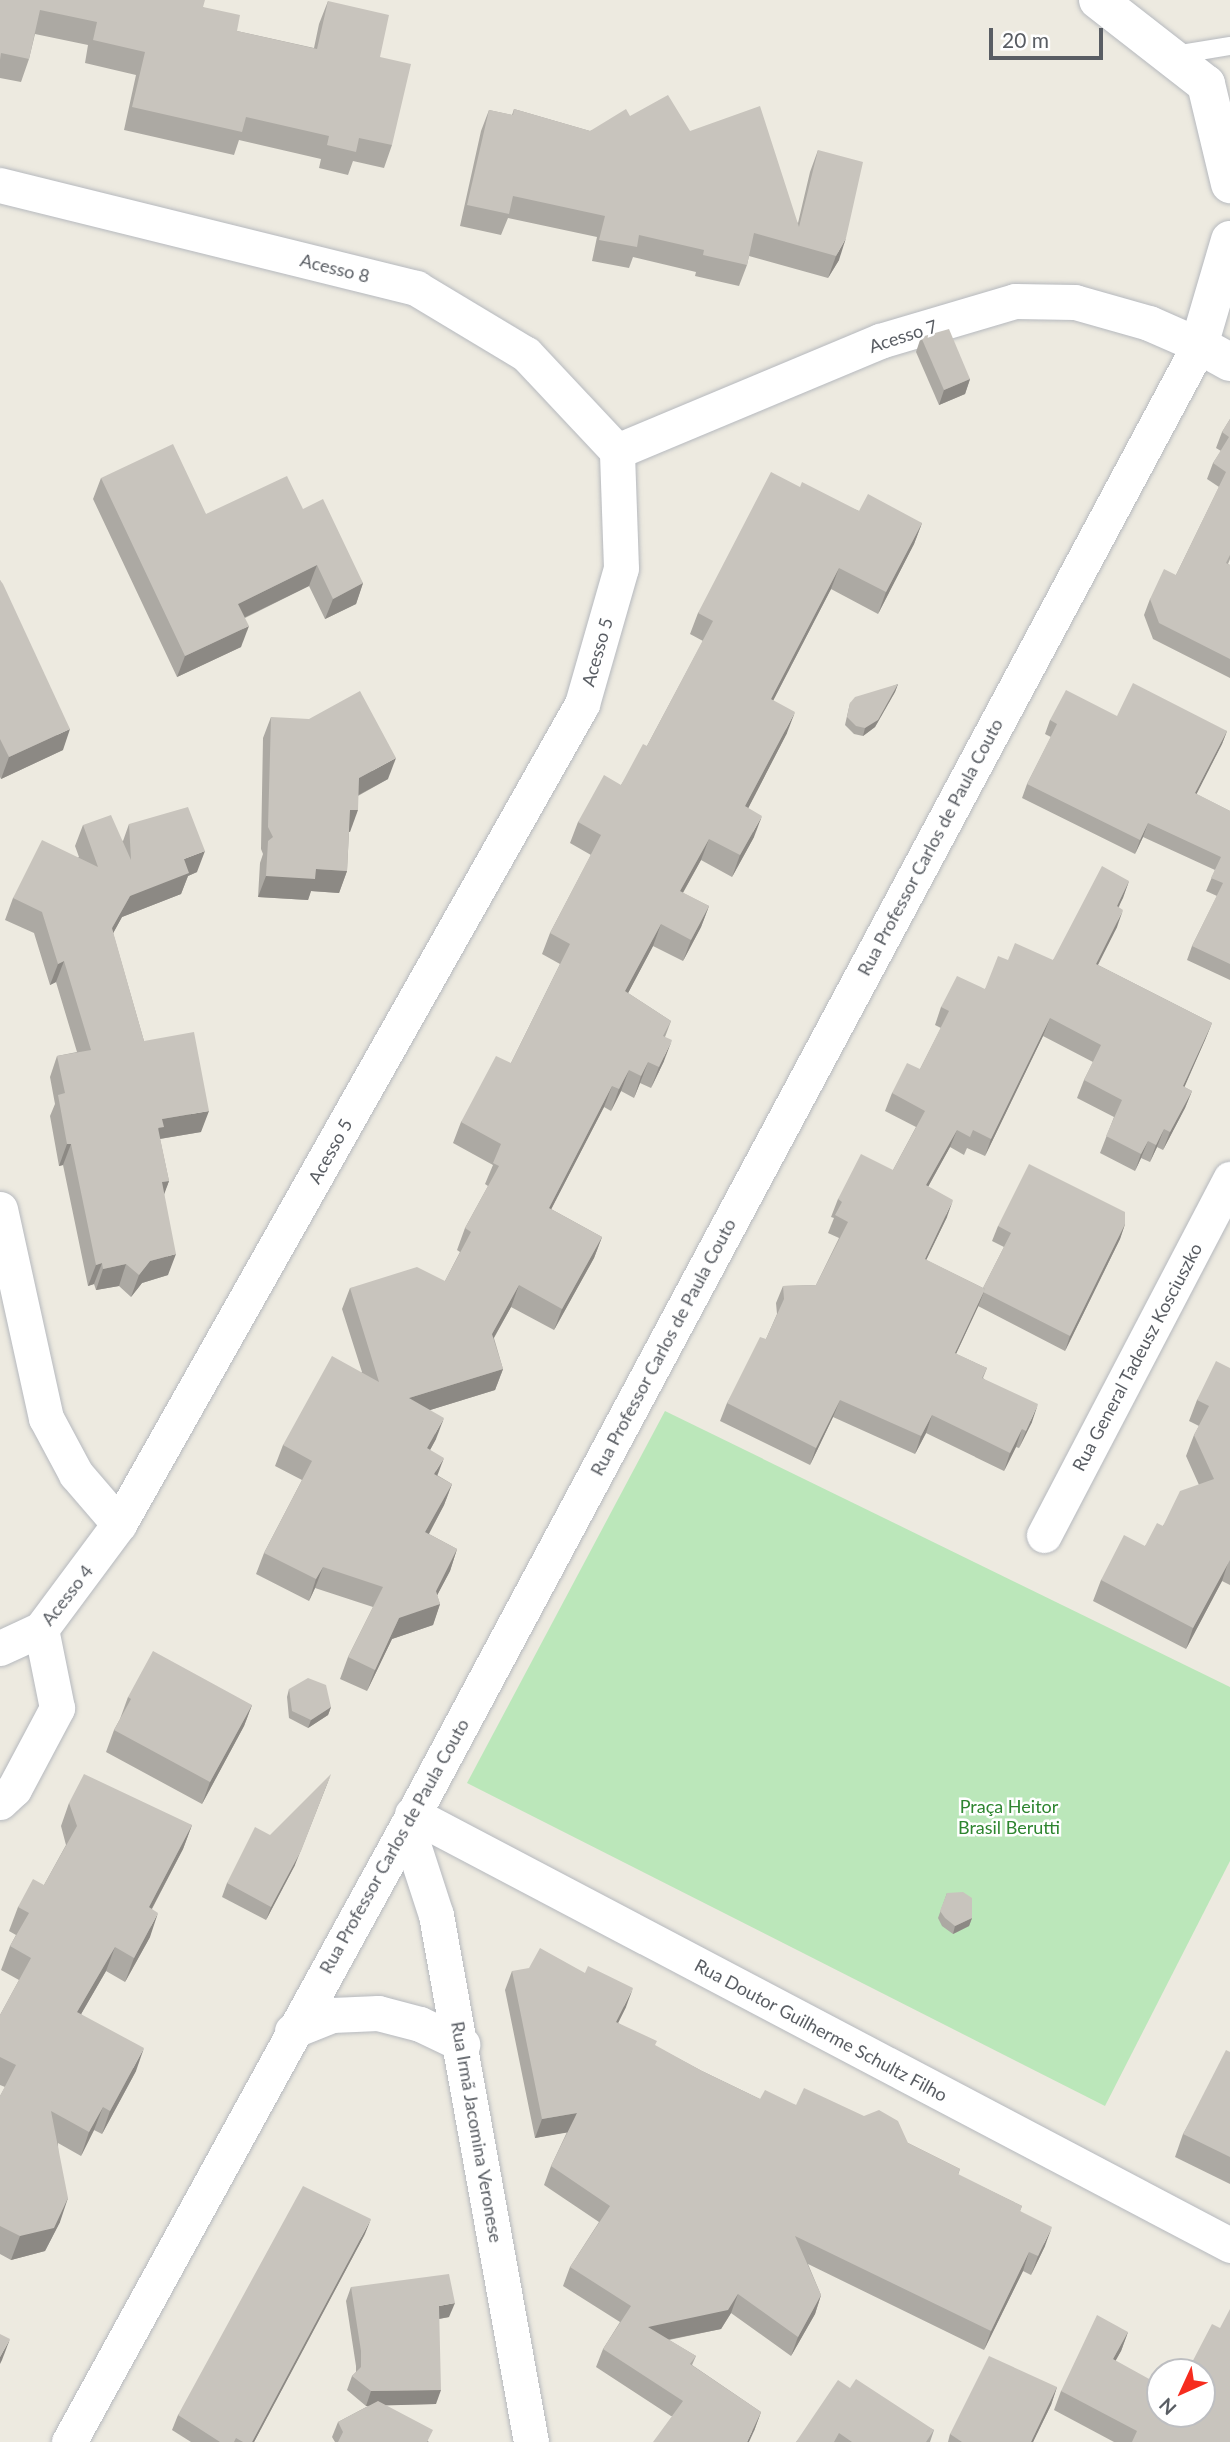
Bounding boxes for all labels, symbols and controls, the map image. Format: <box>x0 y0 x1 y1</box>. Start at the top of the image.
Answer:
scale bar <box>992 14 1106 58</box>
text: 20 m <box>1002 27 1049 52</box>
street label: Acesso 8 <box>298 249 372 287</box>
street label: Acesso 7 <box>866 315 940 357</box>
street label: Acesso 5 <box>577 615 617 689</box>
street label: Rua Professor Carlos de Paula Couto <box>853 715 1007 979</box>
street label: Acesso 5 <box>303 1115 357 1187</box>
street label: Rua Professor Carlos de Paula Couto <box>586 1215 740 1479</box>
street label: Rua General Tadeusz Kosciuszko <box>1068 1239 1206 1475</box>
street label: Acesso 4 <box>37 1560 97 1630</box>
street label: Rua Professor Carlos de Paula Couto <box>315 1715 473 1977</box>
park label: Praça Heitor Brasil Berutti <box>958 1796 1060 1839</box>
street label: Rua Doutor Guilherme Schultz Filho <box>691 1954 951 2106</box>
street label: Rua Irmã Jacomina Veronese <box>447 2019 507 2245</box>
north arrow <box>1146 2358 1216 2428</box>
text: N <box>1154 2393 1181 2420</box>

